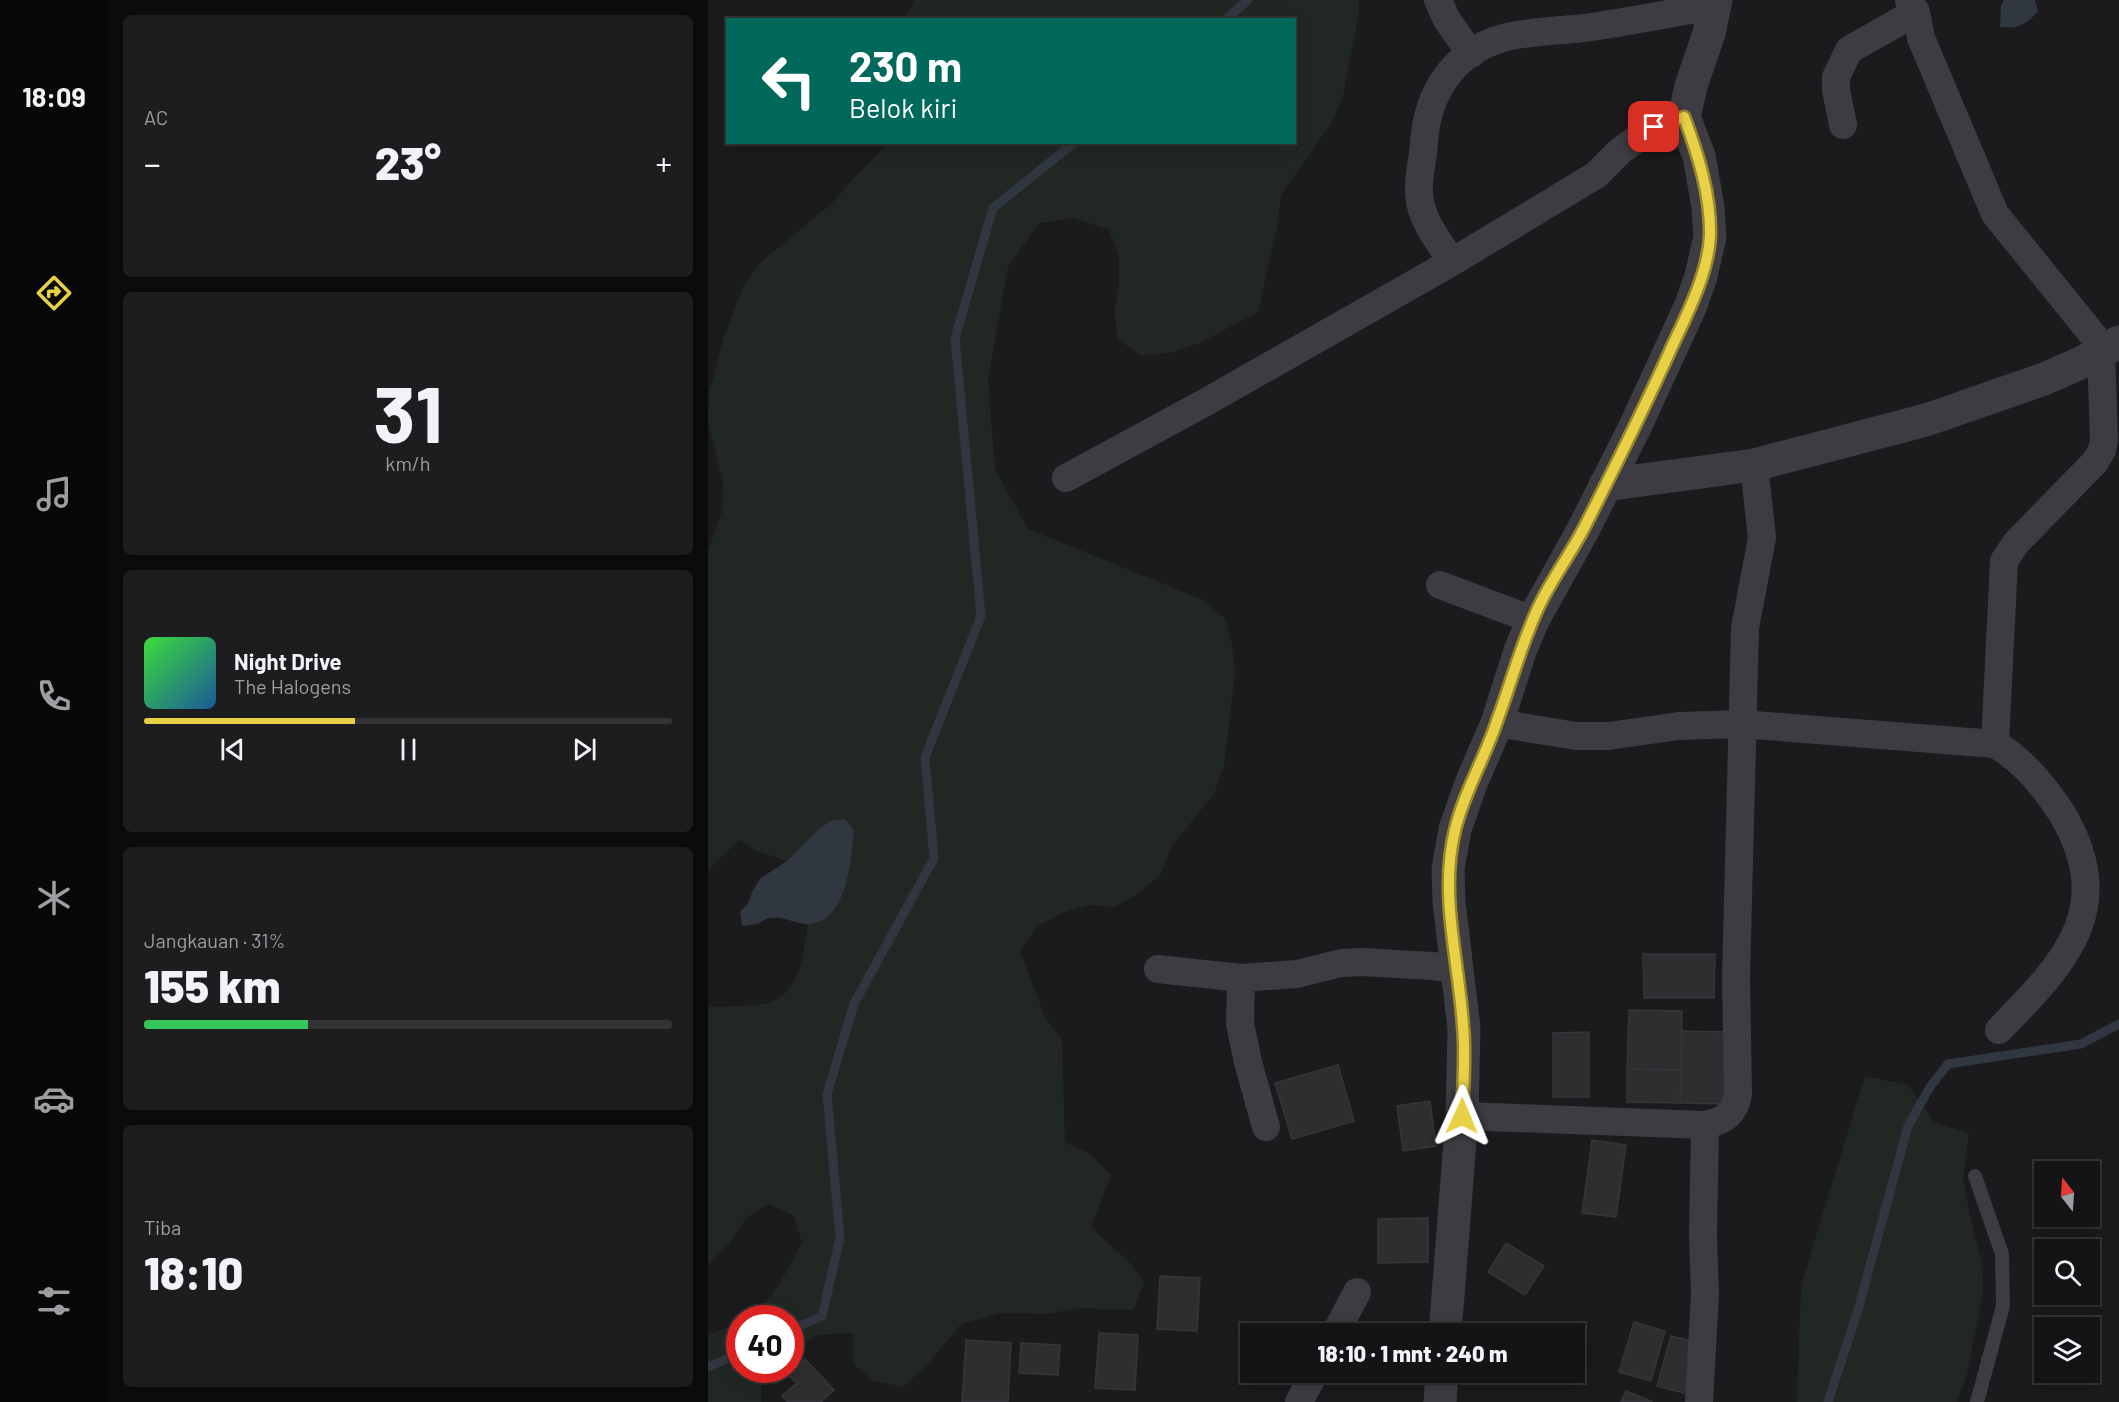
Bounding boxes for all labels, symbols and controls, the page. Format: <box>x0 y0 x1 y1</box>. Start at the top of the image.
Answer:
text: 230 m <box>849 40 962 90</box>
icon: left <box>750 42 828 120</box>
text: 18:09 <box>22 80 86 112</box>
text: Belok kiri <box>849 91 957 123</box>
pin <box>1628 101 1679 152</box>
text: AC <box>144 105 168 129</box>
icon: arrive <box>1637 110 1670 143</box>
text: 23° <box>375 135 441 189</box>
text: − <box>144 143 161 183</box>
text: + <box>655 143 672 183</box>
icon: directions <box>33 272 75 314</box>
text: 31 <box>373 365 443 459</box>
text: km/h <box>385 451 431 475</box>
icon: music <box>33 473 75 515</box>
text: Night Drive <box>234 648 342 674</box>
text: The Halogens <box>234 674 351 698</box>
icon: phone <box>33 675 75 717</box>
icon: previous <box>216 733 249 766</box>
icon: pause <box>392 733 425 766</box>
icon: next <box>568 733 601 766</box>
icon: climate <box>33 877 75 919</box>
text: Jangkauan · 31% <box>144 928 285 952</box>
text: 155 km <box>144 958 281 1012</box>
icon: car <box>33 1078 75 1120</box>
position arrow <box>1430 1084 1494 1148</box>
north arrow <box>2034 1161 2100 1227</box>
map controls <box>2034 1161 2100 1383</box>
text: Tiba <box>144 1215 181 1239</box>
button: search <box>2034 1239 2100 1305</box>
text: 18:10 <box>144 1245 243 1299</box>
icon: filters <box>33 1280 75 1322</box>
speed limit sign: 40 <box>726 1305 804 1383</box>
button: layers <box>2034 1317 2100 1383</box>
text: 18:10 · 1 mnt · 240 m <box>1318 1340 1507 1366</box>

